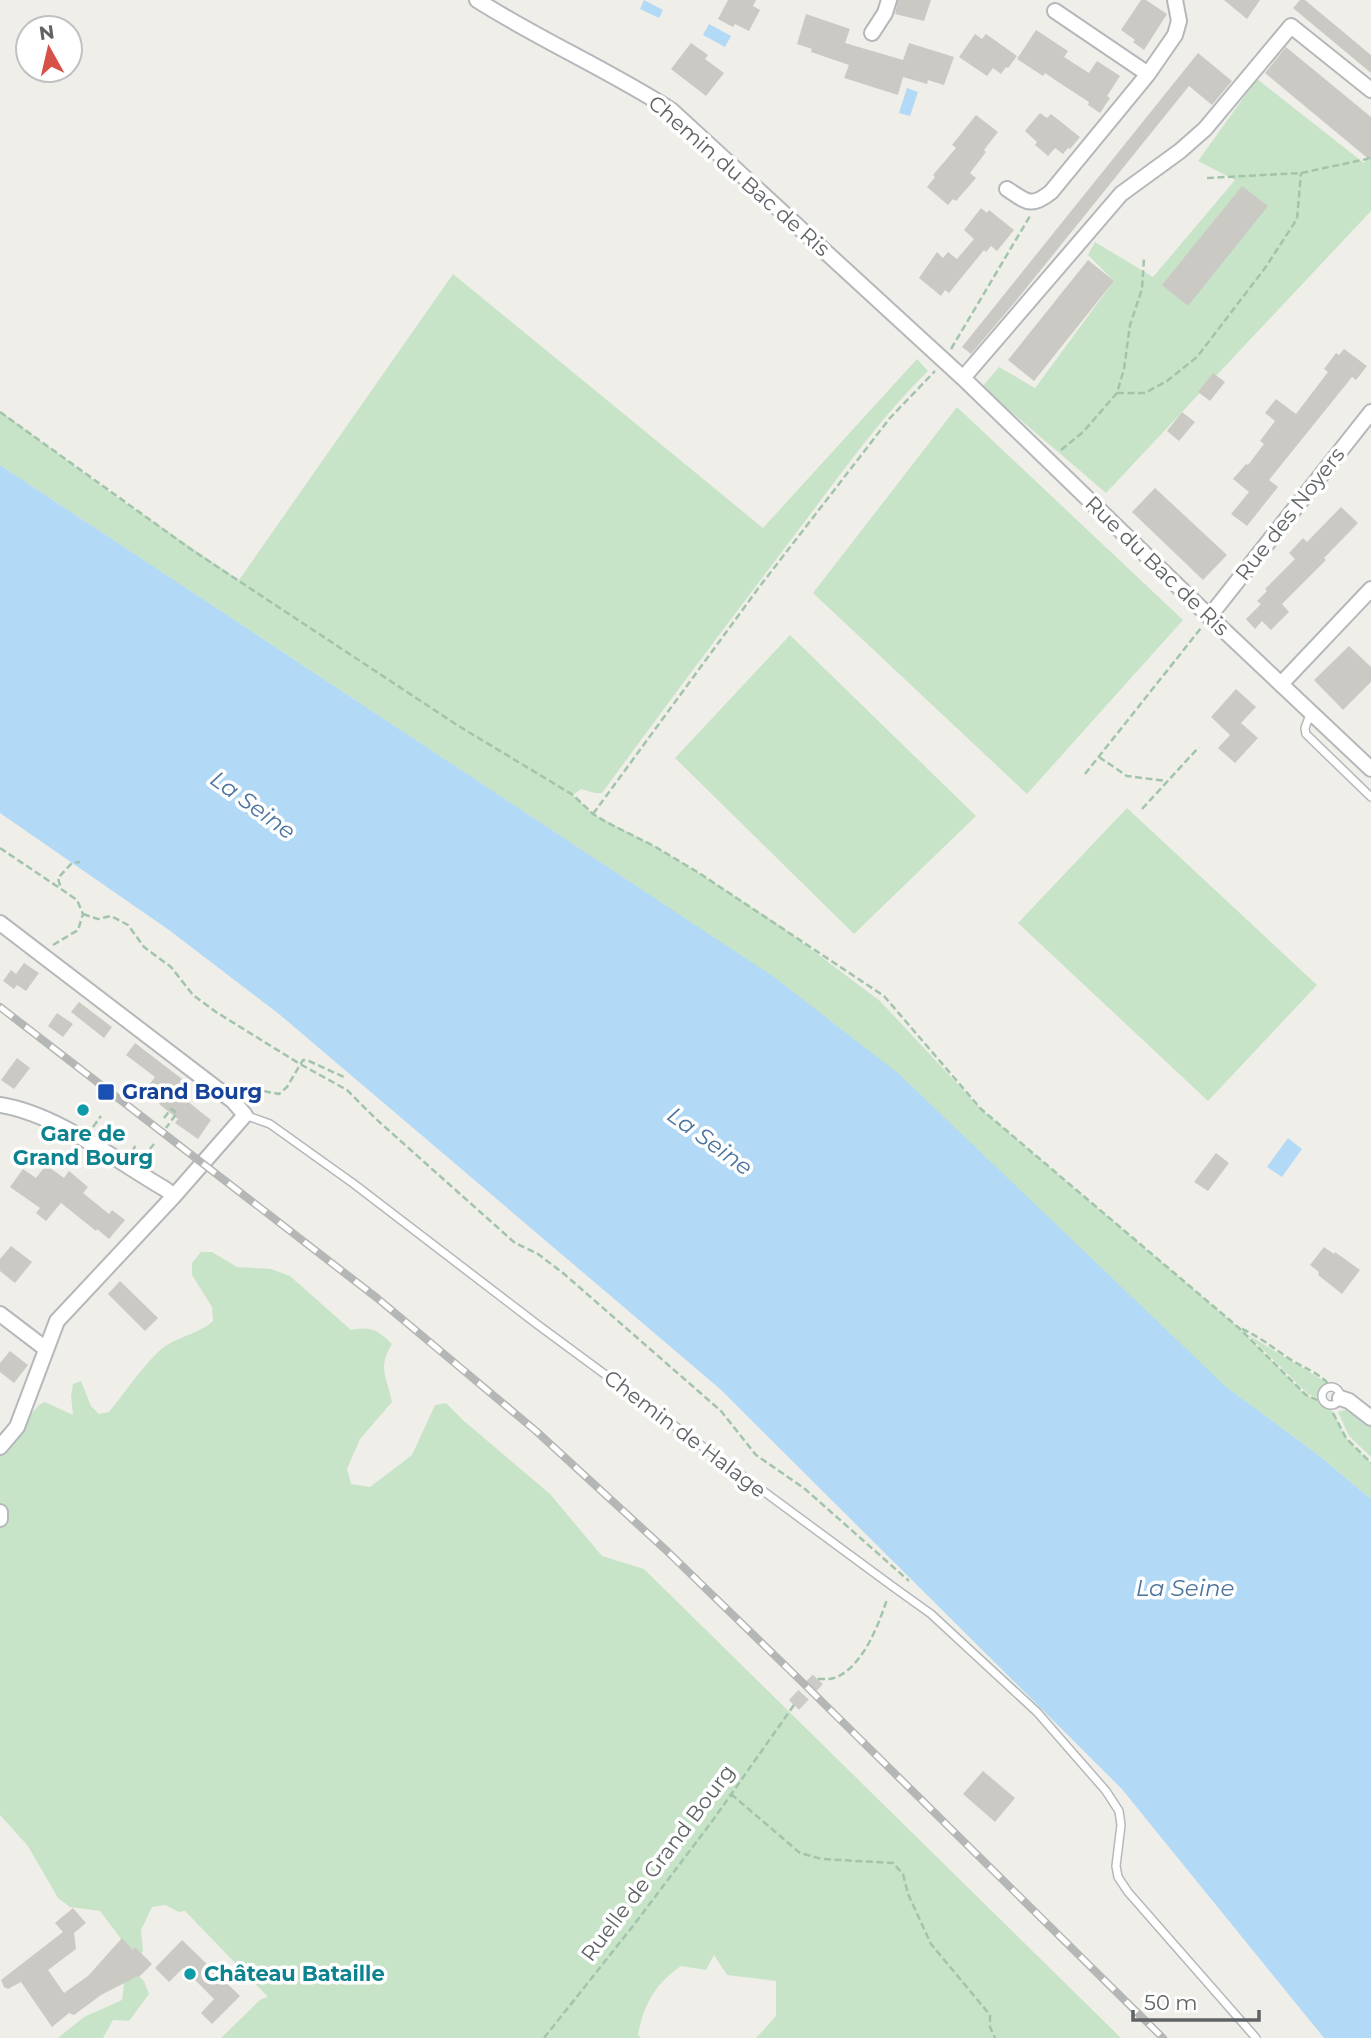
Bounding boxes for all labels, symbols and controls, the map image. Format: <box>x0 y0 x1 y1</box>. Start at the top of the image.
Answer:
north arrow <box>14 14 84 84</box>
text: N <box>37 20 56 45</box>
street label: Chemin du Bac de Ris <box>643 90 835 261</box>
street label: Rue des Noyers <box>1230 442 1349 585</box>
street label: Rue du Bac de Ris <box>1080 491 1235 641</box>
water label: La Seine <box>205 765 301 845</box>
place label: Grand Bourg <box>122 1079 262 1104</box>
marker: Grand Bourg <box>96 1082 116 1102</box>
water label: La Seine <box>662 1101 758 1181</box>
marker: Gare de Grand Bourg <box>75 1102 91 1118</box>
place label: Gare de Grand Bourg <box>13 1121 153 1170</box>
street label: Chemin de Halage <box>599 1365 771 1503</box>
water label: La Seine <box>1136 1574 1234 1602</box>
street label: Ruelle de Grand Bourg <box>575 1759 740 1966</box>
place label: Château Bataille <box>204 1961 385 1986</box>
marker: Château Bataille <box>182 1966 198 1982</box>
scale bar <box>1133 1979 1259 2023</box>
text: 50 m <box>1144 1990 1198 2015</box>

